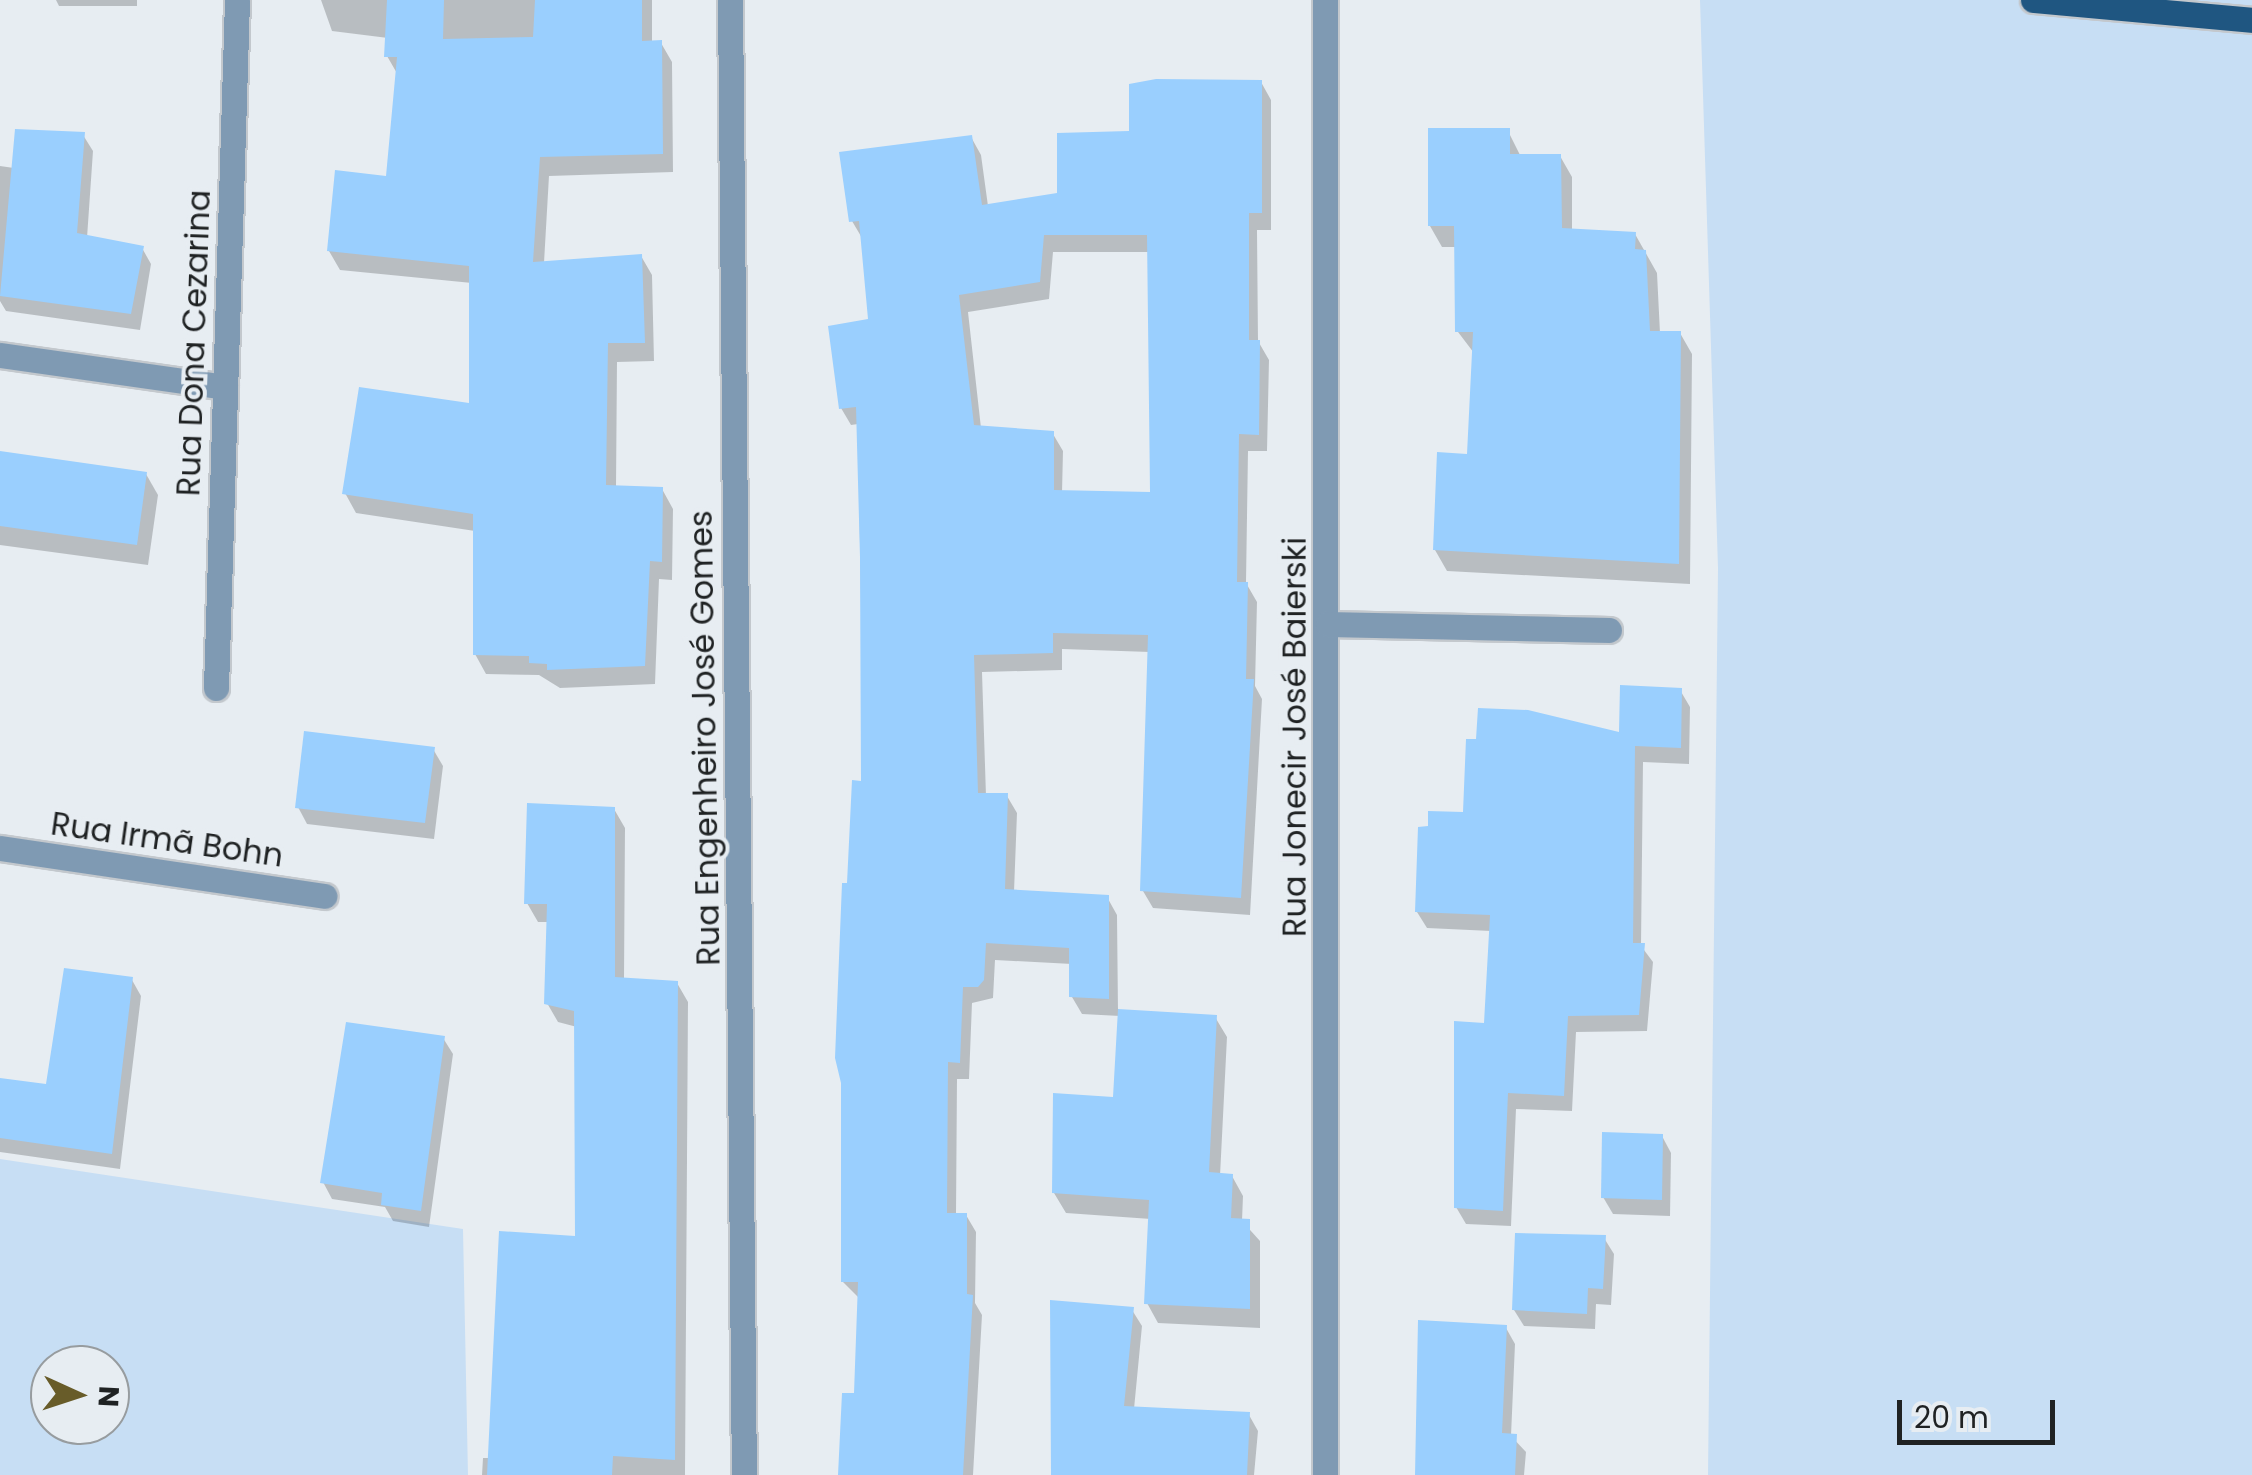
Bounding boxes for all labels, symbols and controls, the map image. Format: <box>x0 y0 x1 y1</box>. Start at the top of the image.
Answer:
street label: Rua Dona Cezarina <box>169 189 219 497</box>
street label: Rua Engenheiro José Gomes <box>682 510 728 966</box>
street label: Rua Jonecir José Baierski <box>1276 537 1314 937</box>
street label: Rua Irmã Bohn <box>48 805 286 875</box>
north arrow <box>30 1345 130 1445</box>
scale bar <box>1902 1380 2060 1442</box>
text: N <box>88 1385 128 1408</box>
text: 20 m <box>1914 1396 1989 1439</box>

